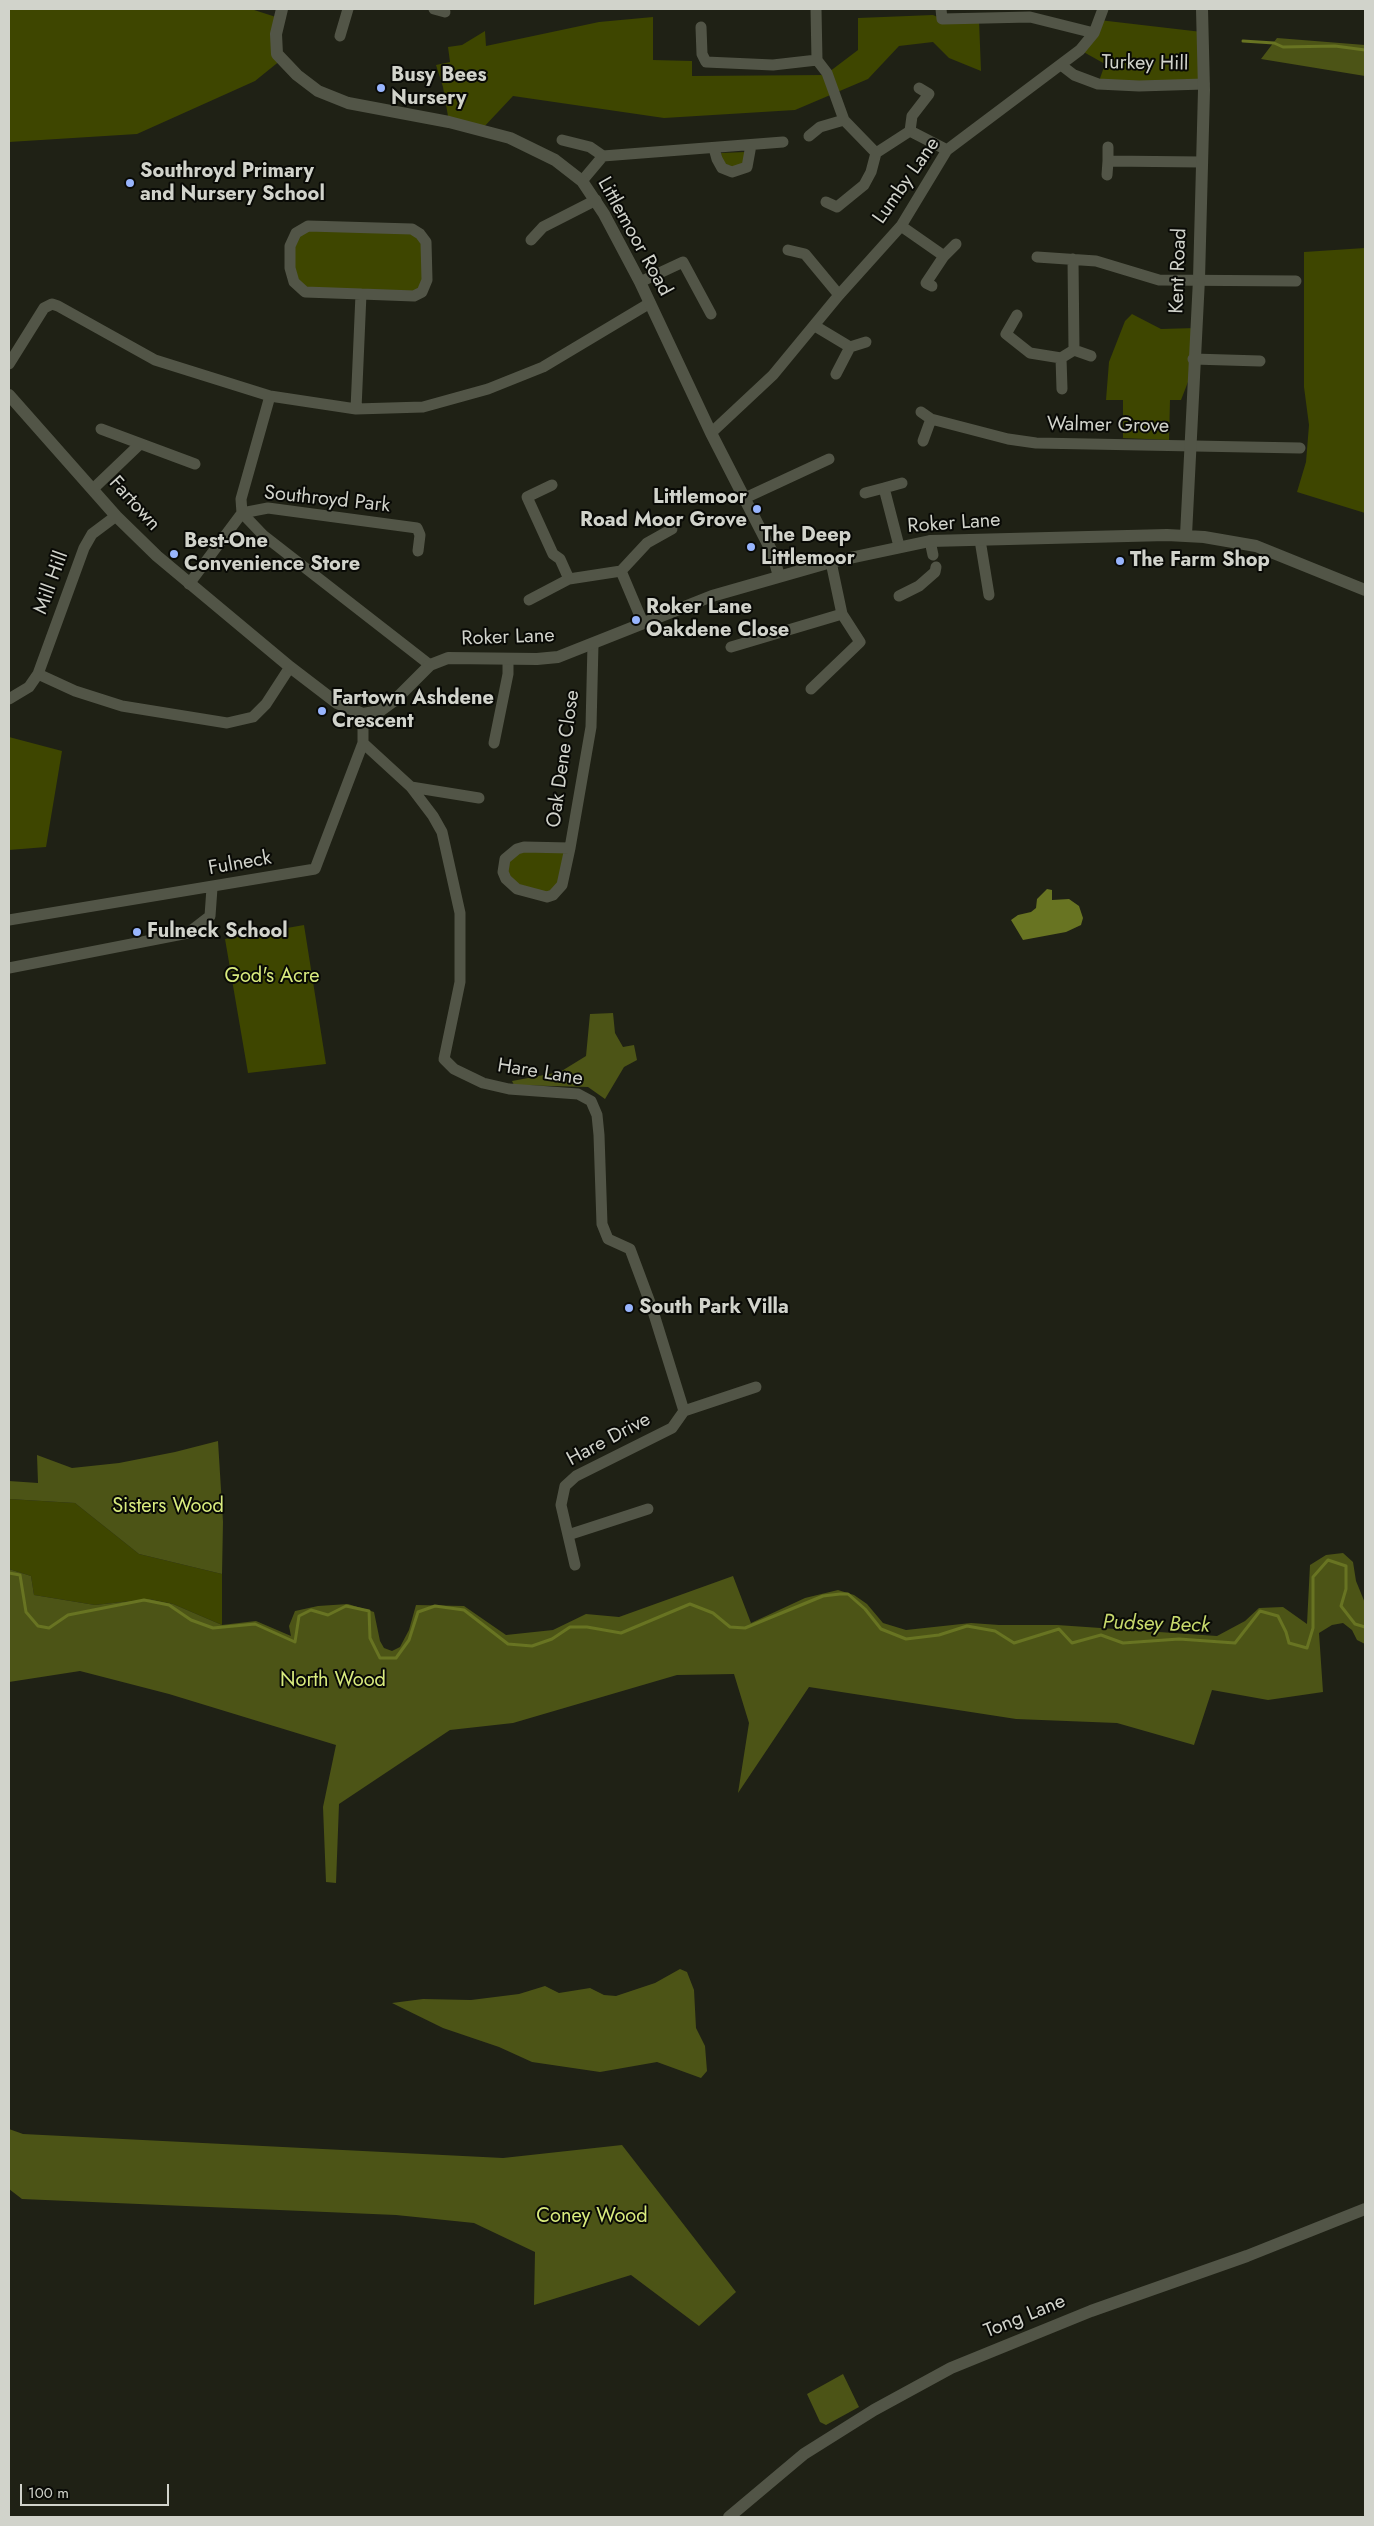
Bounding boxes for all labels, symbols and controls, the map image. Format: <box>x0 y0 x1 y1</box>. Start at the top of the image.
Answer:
street label: Turkey Hill <box>1101 51 1189 77</box>
place label: Busy Bees Nursery <box>391 64 487 111</box>
marker: Busy Bees Nursery <box>375 82 387 94</box>
street label: Lumby Lane <box>868 133 946 229</box>
place label: Southroyd Primary and Nursery School <box>140 160 325 207</box>
street label: Littlemoor Road <box>591 173 677 301</box>
marker: Southroyd Primary and Nursery School <box>124 177 136 189</box>
street label: Kent Road <box>1166 228 1192 314</box>
street label: Walmer Grove <box>1047 413 1169 439</box>
street label: Fartown <box>103 472 165 536</box>
street label: Southroyd Park <box>263 481 391 519</box>
place label: Littlemoor Road Moor Grove <box>580 486 747 533</box>
marker: Littlemoor Road Moor Grove <box>751 503 763 515</box>
street label: Roker Lane <box>907 509 1001 539</box>
place label: The Deep Littlemoor <box>761 524 855 571</box>
place label: Best-One Convenience Store <box>184 530 360 577</box>
marker: The Deep Littlemoor <box>745 541 757 553</box>
street label: Mill Hill <box>30 548 74 618</box>
marker: Best-One Convenience Store <box>168 548 180 560</box>
place label: The Farm Shop <box>1130 549 1270 573</box>
marker: The Farm Shop <box>1114 555 1126 567</box>
place label: Roker Lane Oakdene Close <box>646 596 789 643</box>
marker: Roker Lane Oakdene Close <box>630 614 642 626</box>
street label: Roker Lane <box>461 624 555 652</box>
place label: Fartown Ashdene Crescent <box>332 687 494 734</box>
street label: Oak Dene Close <box>542 689 586 829</box>
marker: Fartown Ashdene Crescent <box>316 705 328 717</box>
street label: Fulneck <box>206 847 274 881</box>
place label: Fulneck School <box>147 920 288 944</box>
marker: Fulneck School <box>131 926 143 938</box>
park label: God's Acre <box>224 965 320 989</box>
street label: Hare Lane <box>496 1054 584 1092</box>
place label: South Park Villa <box>639 1296 789 1320</box>
marker: South Park Villa <box>623 1302 635 1314</box>
street label: Hare Drive <box>563 1408 655 1472</box>
park label: Sisters Wood <box>112 1495 224 1519</box>
water label: Pudsey Beck <box>1102 1611 1210 1639</box>
park label: North Wood <box>280 1669 386 1693</box>
park label: Coney Wood <box>536 2205 648 2229</box>
street label: Tong Lane <box>981 2290 1069 2344</box>
scale bar <box>22 2474 171 2506</box>
text: 100 m <box>28 2482 69 2504</box>

